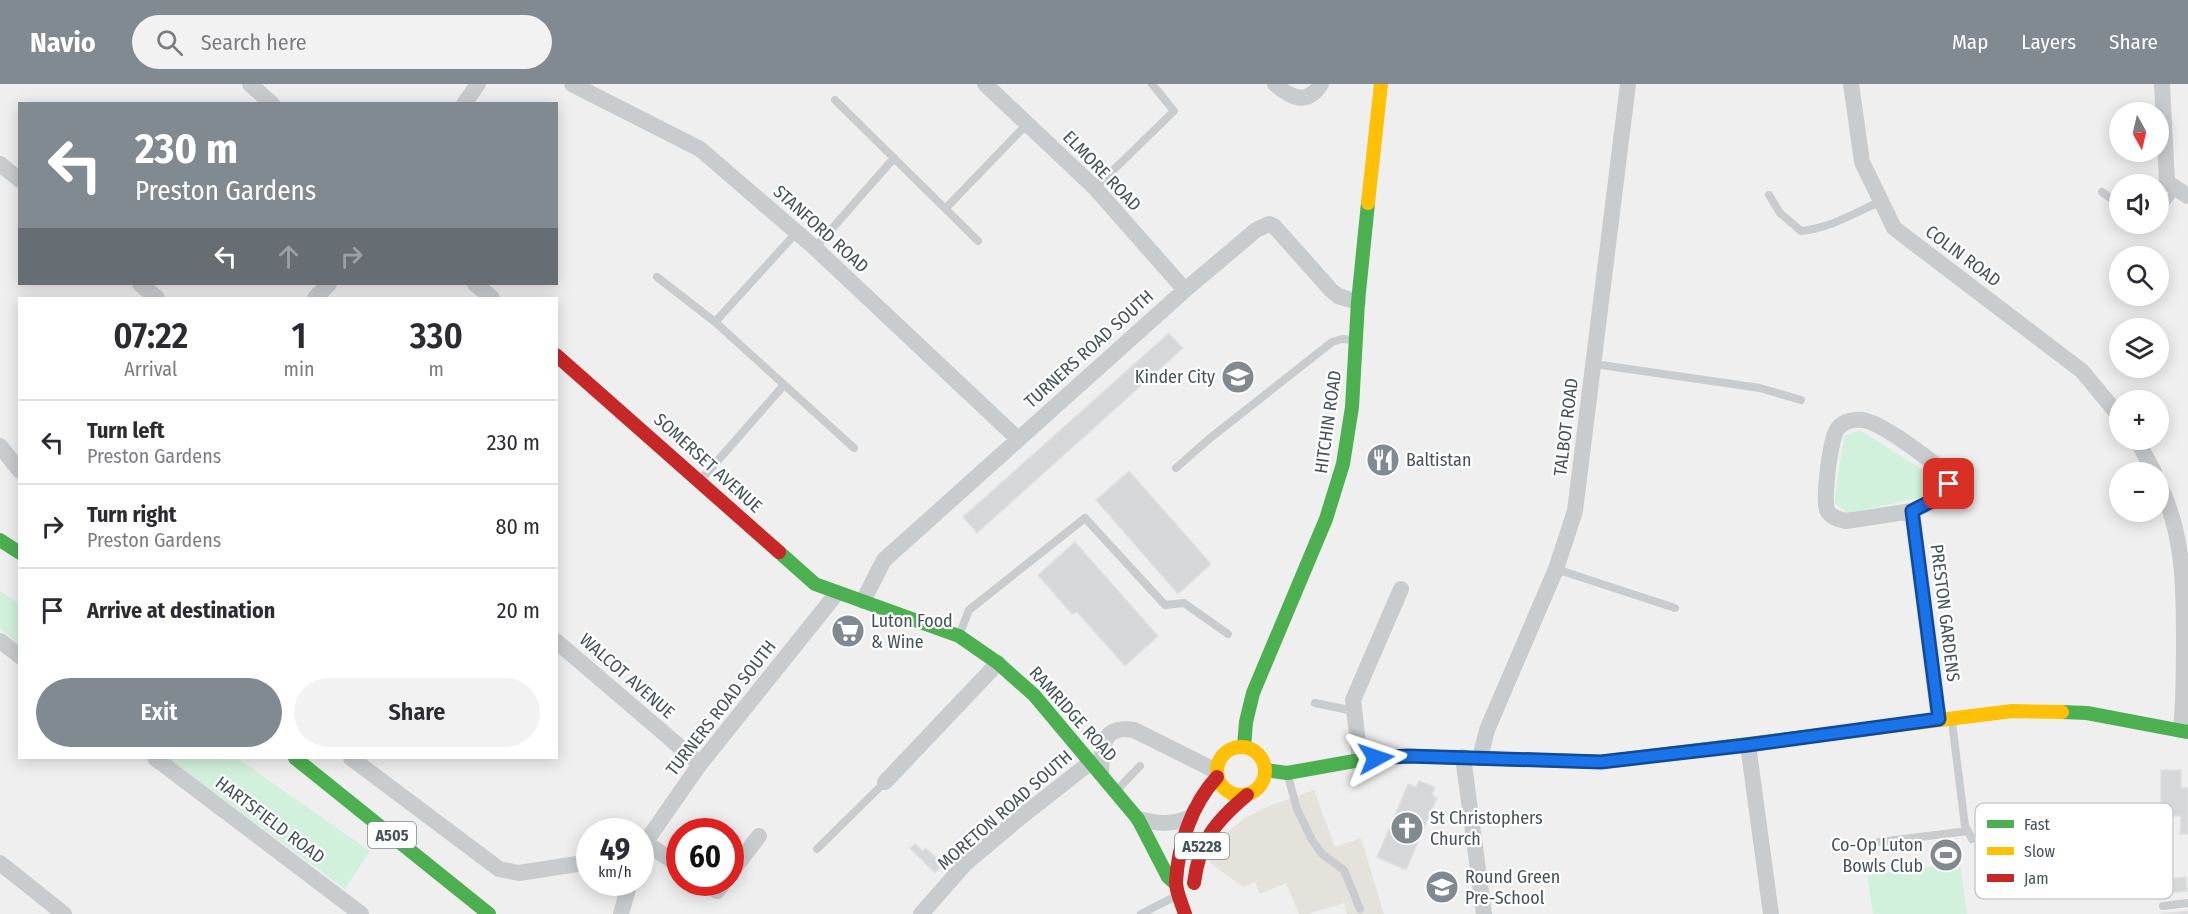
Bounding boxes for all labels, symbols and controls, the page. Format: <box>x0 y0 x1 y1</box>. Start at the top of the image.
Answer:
search box <box>132 15 552 69</box>
text: Navio <box>30 26 96 59</box>
icon: search <box>153 26 186 59</box>
text: Search here <box>201 29 307 56</box>
text: Map <box>1952 29 1988 55</box>
text: Layers <box>2021 29 2076 55</box>
text: Share <box>2109 29 2158 55</box>
north arrow <box>2109 102 2169 162</box>
map controls <box>2109 102 2169 522</box>
text: 230 m <box>135 124 238 174</box>
icon: left <box>36 126 114 204</box>
street label: ELMORE ROAD <box>1058 126 1146 216</box>
button: sound <box>2109 174 2169 234</box>
text: Preston Gardens <box>135 175 316 207</box>
street label: STANFORD ROAD <box>769 181 873 277</box>
street label: COLIN ROAD <box>1921 221 2005 291</box>
icon: left <box>209 240 242 273</box>
icon: ahead <box>272 240 305 273</box>
icon: right <box>335 240 368 273</box>
button: search <box>2109 246 2169 306</box>
street label: TURNERS ROAD SOUTH <box>1020 285 1158 413</box>
text: 07:22 <box>113 314 188 358</box>
text: 1 <box>292 314 306 358</box>
text: 330 <box>410 314 463 358</box>
button: layers <box>2109 318 2169 378</box>
text: Arrival <box>124 357 177 381</box>
text: min <box>284 357 314 381</box>
text: m <box>429 357 444 381</box>
school or university icon: Kinder City <box>1220 359 1256 395</box>
place label: Kinder City <box>1135 366 1215 388</box>
street label: HITCHIN ROAD <box>1310 369 1346 475</box>
street label: TALBOT ROAD <box>1549 377 1583 477</box>
button: + <box>2109 390 2169 450</box>
street label: SOMERSET AVENUE <box>649 409 767 517</box>
text: Turn left <box>87 417 165 444</box>
icon: left <box>36 426 69 459</box>
text: 230 m <box>487 429 540 456</box>
restaurant icon: Baltistan <box>1365 442 1401 478</box>
text: Preston Gardens <box>87 444 221 468</box>
place label: Baltistan <box>1406 449 1471 471</box>
pin <box>1923 458 1974 509</box>
button: − <box>2109 462 2169 522</box>
icon: arrive <box>1932 467 1965 500</box>
text: Turn right <box>87 501 176 528</box>
icon: right <box>36 510 69 543</box>
text: 80 m <box>495 513 540 540</box>
text: Preston Gardens <box>87 528 221 552</box>
street label: PRESTON GARDENS <box>1926 543 1964 683</box>
icon: arrive <box>36 594 69 627</box>
text: Arrive at destination <box>87 597 275 624</box>
text: 20 m <box>497 597 540 624</box>
place label: Luton Food & Wine <box>871 610 953 653</box>
supermarket icon: Luton Food & Wine <box>830 613 866 649</box>
street label: WALCOT AVENUE <box>575 629 679 723</box>
street label: TURNERS ROAD SOUTH <box>661 636 781 780</box>
street label: RAMRIDGE ROAD <box>1024 662 1122 766</box>
button: Exit <box>36 678 282 747</box>
button: Share <box>294 678 540 747</box>
position arrow <box>1344 726 1408 790</box>
street label: MORETON ROAD SOUTH <box>933 745 1077 875</box>
street label: HARTSFIELD ROAD <box>211 772 329 868</box>
legend <box>1975 803 2173 899</box>
place label: St Christophers Church <box>1430 807 1543 850</box>
church icon: St Christophers Church <box>1389 810 1425 846</box>
text: Fast <box>2024 815 2051 834</box>
speed limit sign: 60 <box>666 818 744 896</box>
road number: A505 <box>368 822 416 848</box>
text: 49 <box>600 832 630 868</box>
road number: A5228 <box>1175 833 1229 859</box>
place label: Co-Op Luton Bowls Club <box>1831 834 1923 877</box>
sports icon: Co-Op Luton Bowls Club <box>1928 837 1964 873</box>
text: Slow <box>2024 842 2055 861</box>
text: km/h <box>598 863 632 881</box>
place label: Round Green Pre-School <box>1465 866 1560 909</box>
school or university icon: Round Green Pre-School <box>1424 869 1460 905</box>
text: Jam <box>2024 869 2049 888</box>

